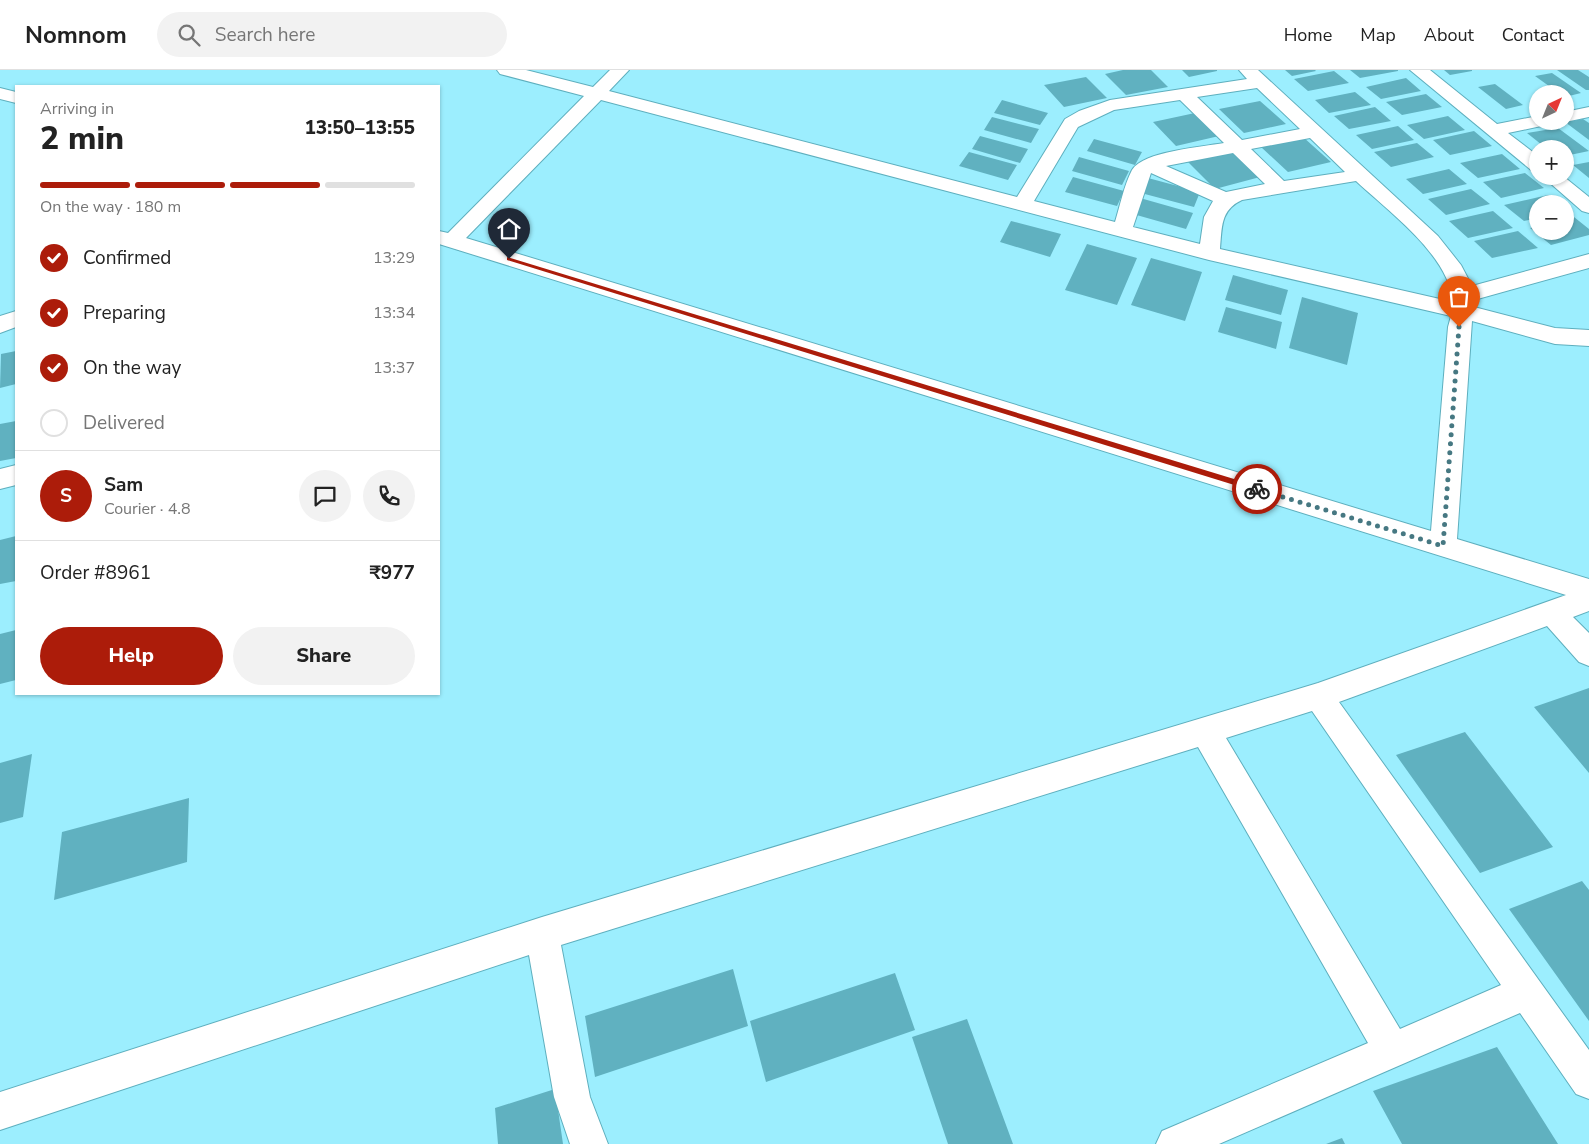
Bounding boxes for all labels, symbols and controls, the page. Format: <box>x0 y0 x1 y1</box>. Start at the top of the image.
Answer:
search box <box>157 12 507 57</box>
text: Nomnom <box>25 19 127 51</box>
icon: search <box>175 21 203 49</box>
text: Search here <box>215 22 315 48</box>
text: Home <box>1284 23 1332 47</box>
text: Map <box>1360 23 1396 47</box>
text: About <box>1424 23 1474 47</box>
text: Contact <box>1502 23 1564 47</box>
north arrow <box>1529 85 1574 130</box>
map controls <box>1529 85 1574 240</box>
text: Arriving in <box>40 98 114 120</box>
text: 13:50–13:55 <box>304 115 415 141</box>
text: 2 min <box>40 117 124 160</box>
button: + <box>1529 140 1574 185</box>
button: − <box>1529 195 1574 240</box>
text: On the way · 180 m <box>40 196 181 218</box>
pin <box>488 208 530 259</box>
icon: home <box>495 215 523 243</box>
icon: check <box>40 244 68 272</box>
text: Confirmed <box>83 245 171 271</box>
text: 13:29 <box>373 247 415 269</box>
pin <box>1438 276 1480 327</box>
icon: bag <box>1445 283 1473 311</box>
icon: check <box>40 299 68 327</box>
text: Preparing <box>83 300 166 326</box>
text: 13:34 <box>373 302 415 324</box>
icon: check <box>40 354 68 382</box>
text: On the way <box>83 355 181 381</box>
text: 13:37 <box>373 357 415 379</box>
text: Delivered <box>83 410 165 436</box>
courier <box>1232 464 1282 514</box>
button: chat <box>299 470 351 522</box>
button: phone <box>363 470 415 522</box>
text: Sam <box>104 472 143 498</box>
icon: bike <box>1243 475 1271 503</box>
text: S <box>60 483 72 509</box>
text: Courier · 4.8 <box>104 498 190 520</box>
text: Order #8961 <box>40 560 151 586</box>
text: ₹977 <box>369 560 415 586</box>
button: Help <box>40 627 223 685</box>
button: Share <box>233 627 415 685</box>

